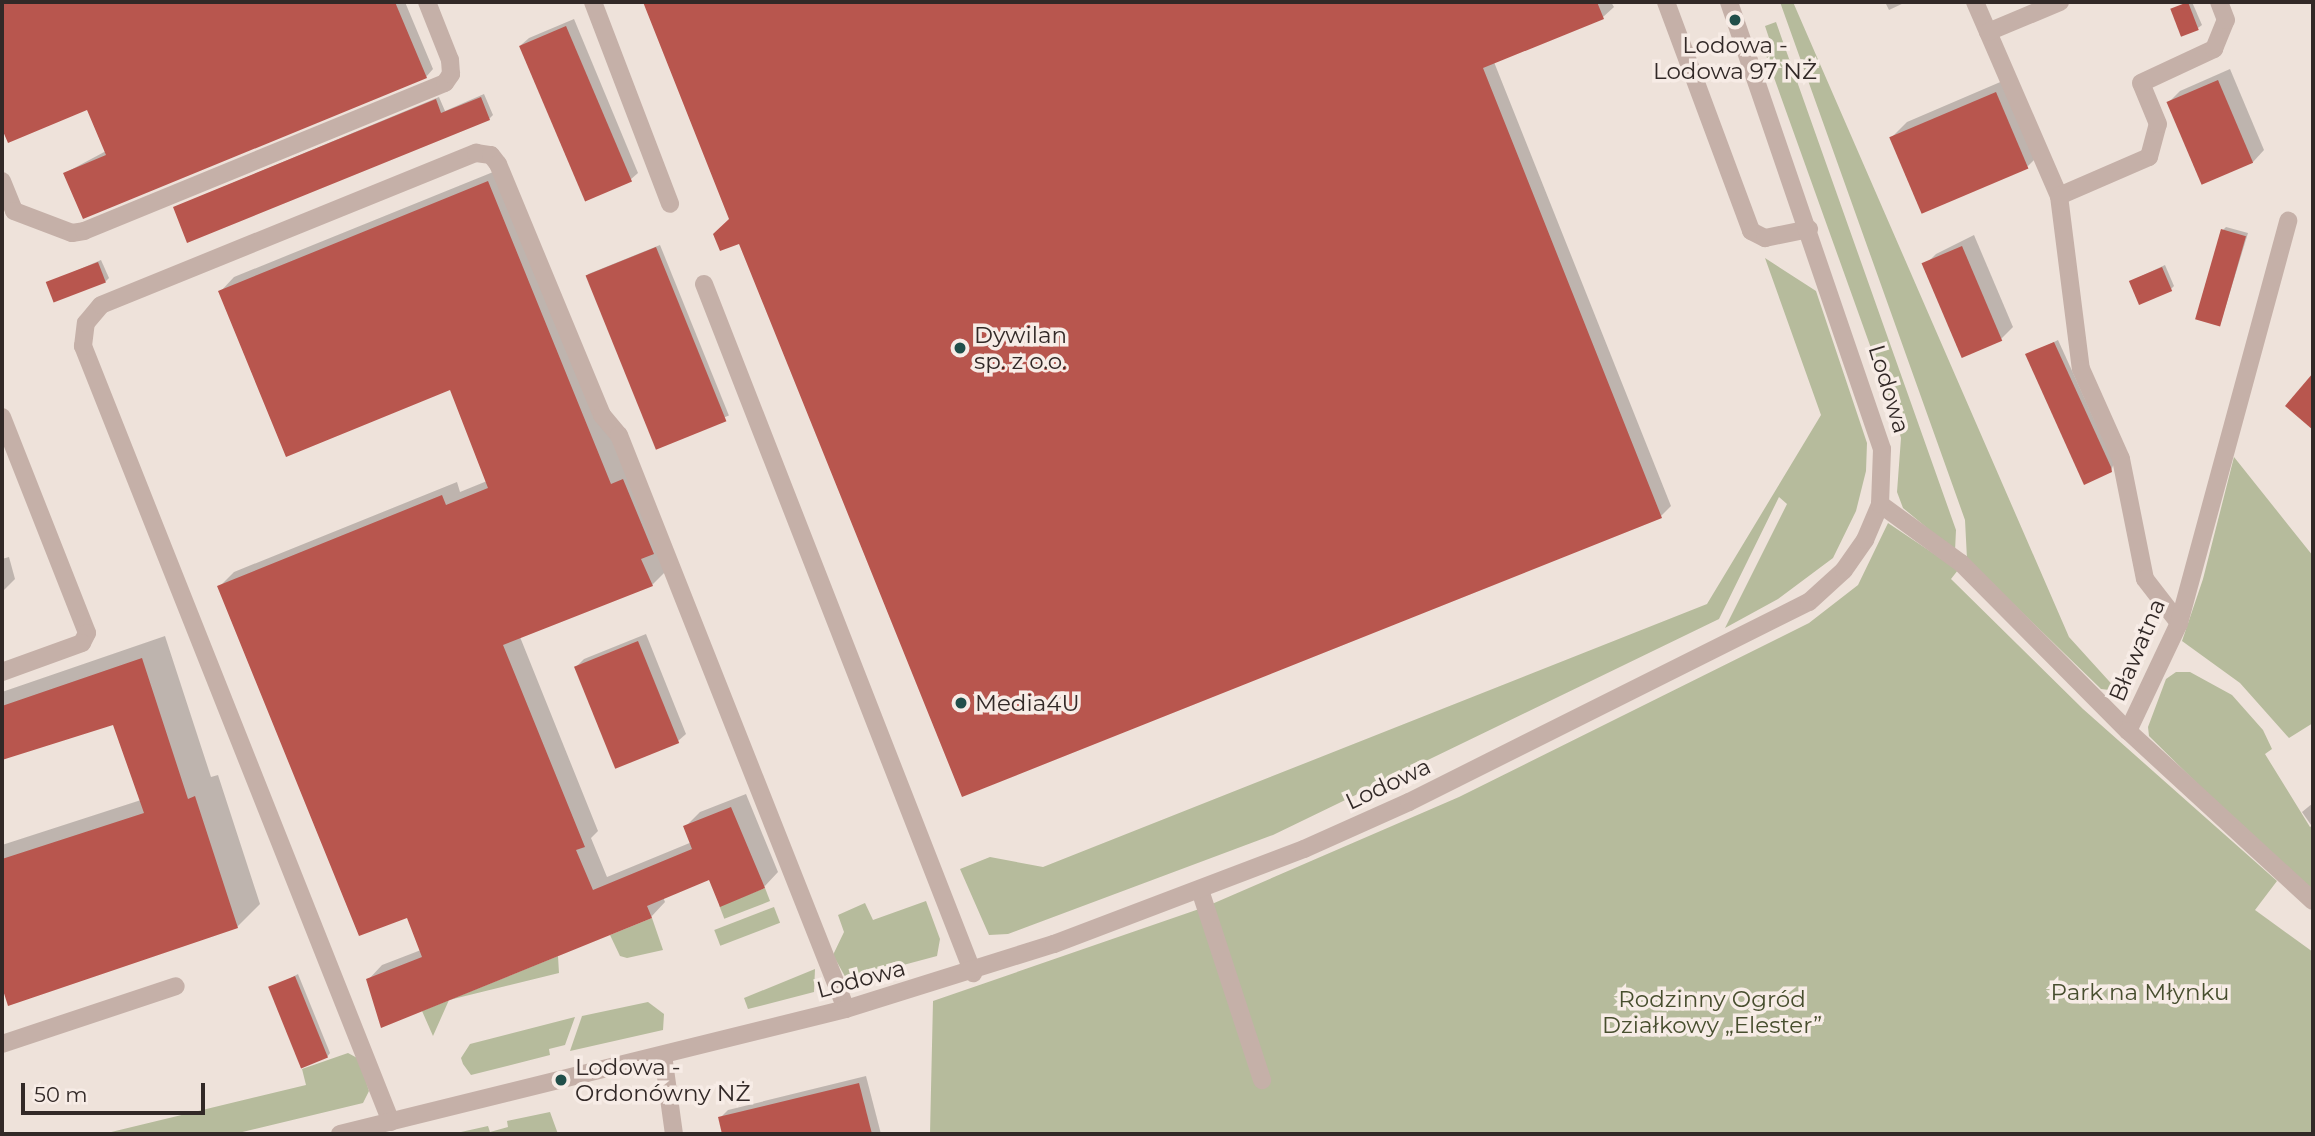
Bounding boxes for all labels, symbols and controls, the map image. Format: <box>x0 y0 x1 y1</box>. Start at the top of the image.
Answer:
marker: Lodowa - Lodowa 97 NŻ <box>1727 12 1743 28</box>
place label: Lodowa - Lodowa 97 NŻ <box>1653 31 1817 85</box>
place label: Dywilan sp. z o.o. <box>974 321 1067 375</box>
marker: Dywilan sp. z o.o. <box>952 340 968 356</box>
street label: Lodowa <box>1863 342 1915 436</box>
street label: Bławatna <box>2103 594 2171 706</box>
place label: Media4U <box>975 689 1080 717</box>
marker: Media4U <box>953 695 969 711</box>
street label: Lodowa <box>1341 752 1435 816</box>
street label: Lodowa <box>814 954 908 1004</box>
park label: Park na Młynku <box>2050 978 2230 1006</box>
park label: Rodzinny Ogród Działkowy „Elester” <box>1602 985 1822 1039</box>
place label: Lodowa - Ordonówny NŻ <box>575 1053 750 1107</box>
scale bar <box>24 1070 208 1114</box>
marker: Lodowa - Ordonówny NŻ <box>553 1072 569 1088</box>
text: 50 m <box>34 1082 88 1107</box>

